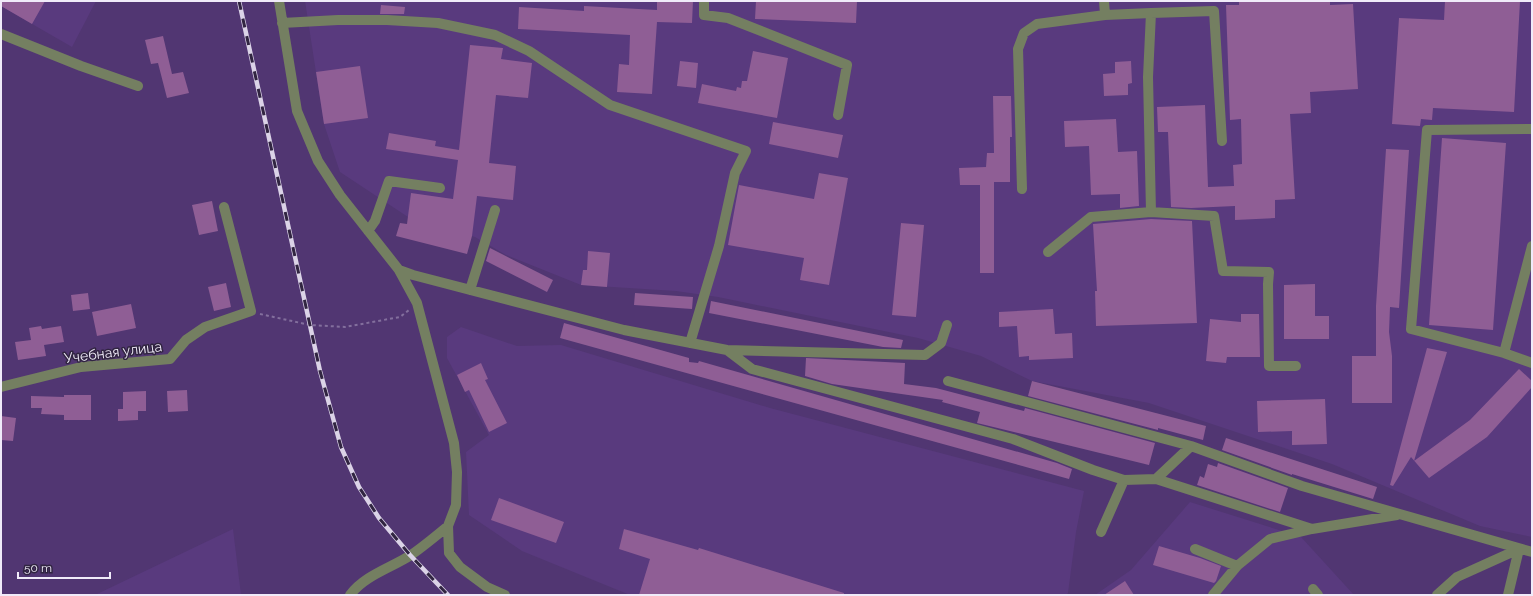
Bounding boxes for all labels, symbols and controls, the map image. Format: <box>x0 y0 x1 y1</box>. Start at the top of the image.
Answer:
street label: Учебная улица <box>63 338 163 366</box>
scale bar <box>18 554 110 580</box>
text: 50 m <box>24 561 52 575</box>

